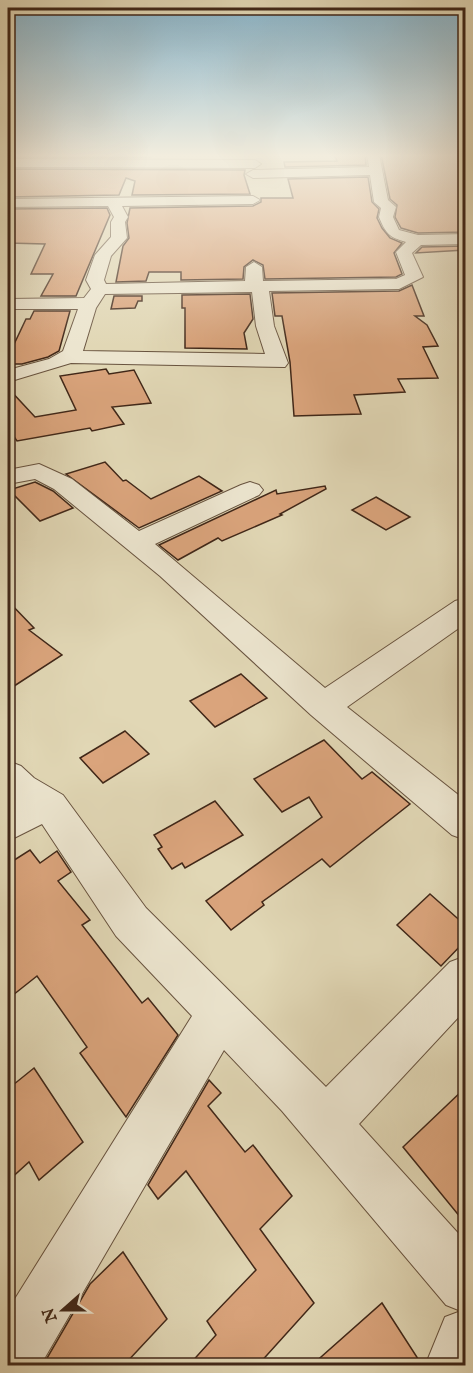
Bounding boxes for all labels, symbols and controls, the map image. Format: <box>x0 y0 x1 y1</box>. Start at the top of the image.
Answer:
north arrow <box>33 1280 93 1340</box>
text: N <box>39 1304 63 1326</box>

